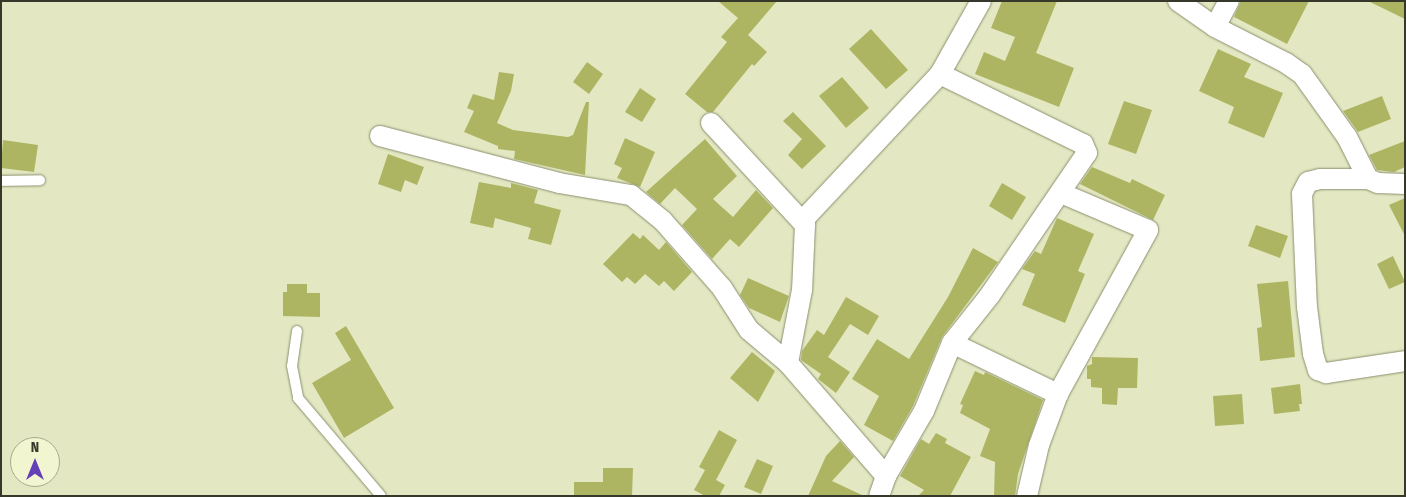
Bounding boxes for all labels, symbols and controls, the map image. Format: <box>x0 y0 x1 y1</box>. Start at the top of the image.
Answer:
north arrow <box>10 437 60 487</box>
text: N <box>31 439 39 456</box>

